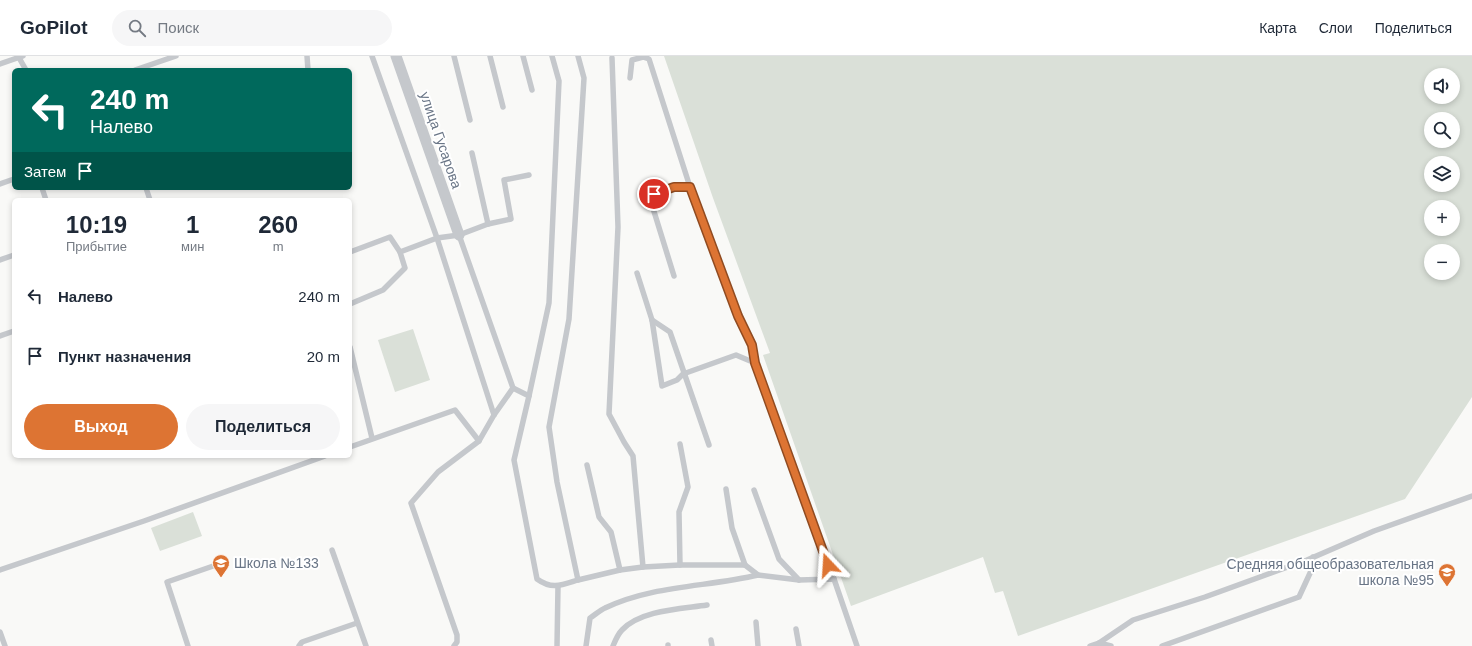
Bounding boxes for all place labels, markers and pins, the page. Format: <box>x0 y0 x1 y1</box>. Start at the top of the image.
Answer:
pin <box>637 177 671 211</box>
school or university icon: Школа №133 <box>211 553 231 578</box>
place label: Школа №133 <box>234 555 319 571</box>
place label: Средняя общеобразовательная школа №95 <box>1227 556 1434 588</box>
school or university icon: Средняя общеобразовательная школа №95 <box>1437 562 1457 587</box>

